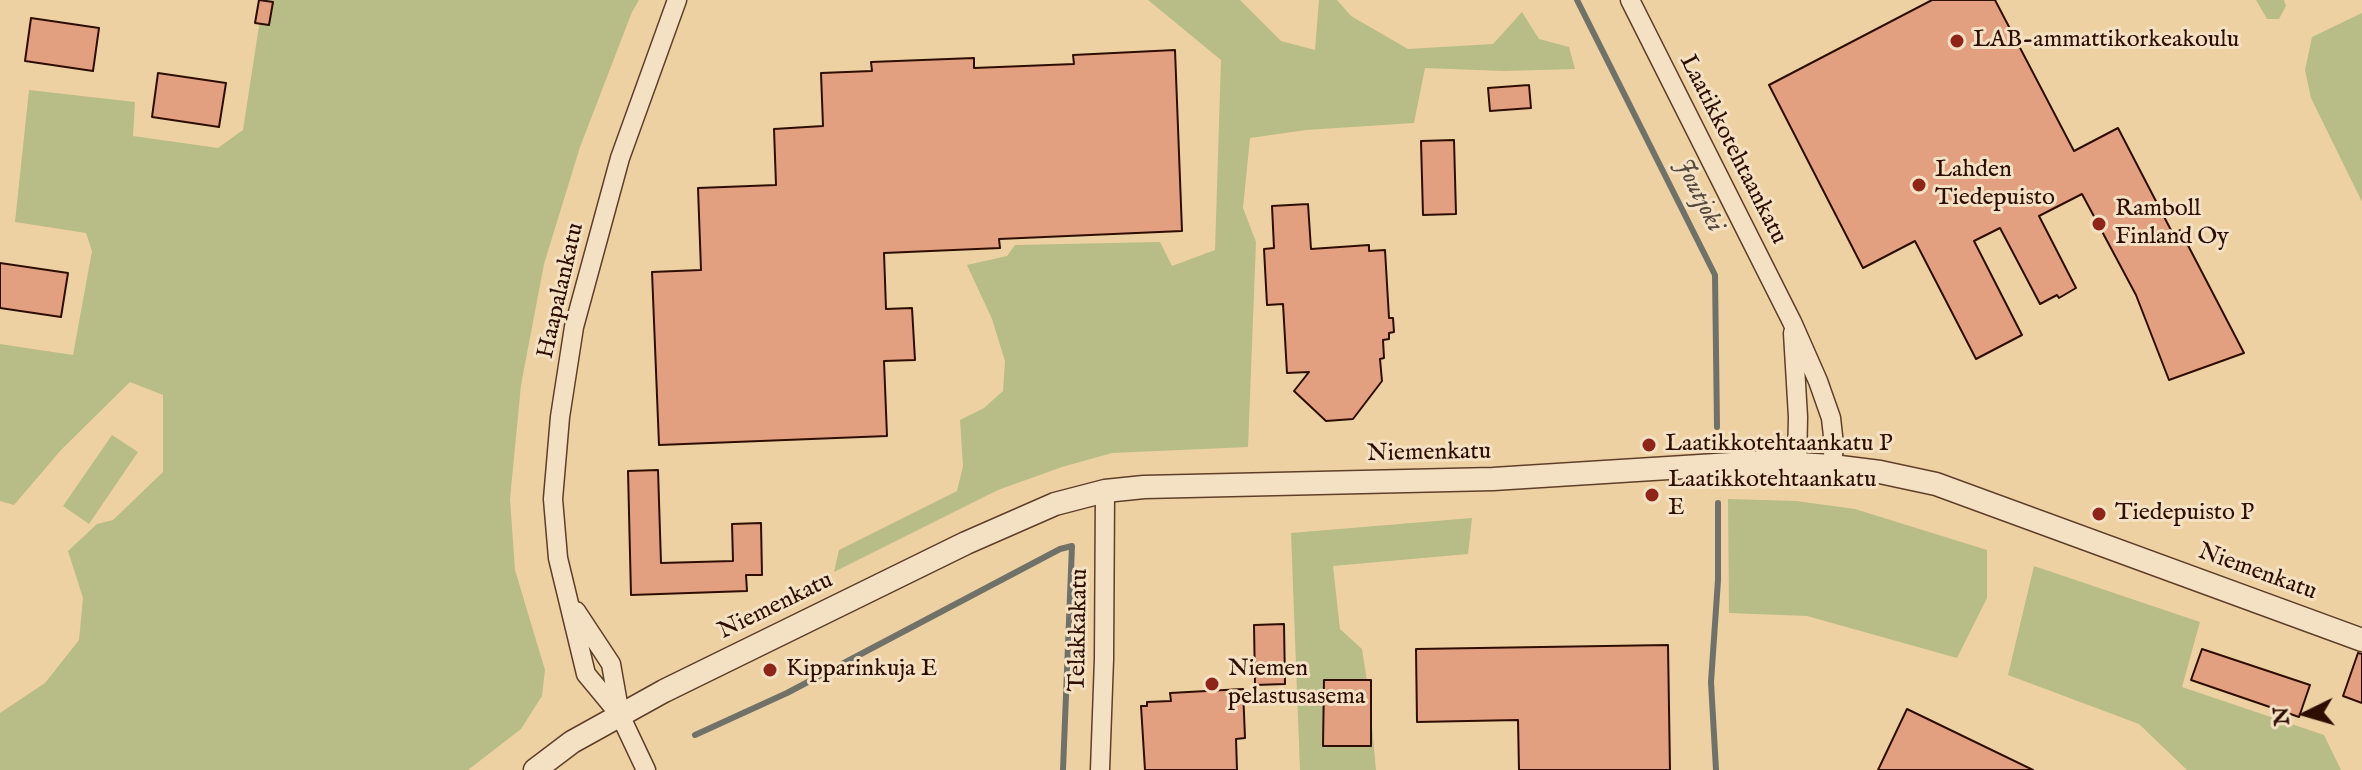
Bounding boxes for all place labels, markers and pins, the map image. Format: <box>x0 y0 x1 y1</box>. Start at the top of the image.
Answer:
place label: LAB-ammattikorkeakoulu <box>1973 27 2239 55</box>
marker: LAB-ammattikorkeakoulu <box>1948 32 1966 50</box>
place label: Lahden Tiedepuisto <box>1935 157 2055 213</box>
marker: Lahden Tiedepuisto <box>1910 176 1928 194</box>
place label: Ramboll Finland Oy <box>2115 196 2229 252</box>
marker: Ramboll Finland Oy <box>2090 215 2108 233</box>
place label: Laatikkotehtaankatu P <box>1665 431 1893 459</box>
marker: Laatikkotehtaankatu P <box>1640 436 1658 454</box>
place label: Laatikkotehtaankatu E <box>1668 467 1876 523</box>
marker: Laatikkotehtaankatu E <box>1643 486 1661 504</box>
place label: Tiedepuisto P <box>2115 500 2254 528</box>
marker: Tiedepuisto P <box>2090 505 2108 523</box>
place label: Kipparinkuja E <box>786 656 937 684</box>
place label: Niemen pelastusasema <box>1228 656 1365 712</box>
marker: Kipparinkuja E <box>761 661 779 679</box>
marker: Niemen pelastusasema <box>1203 675 1221 693</box>

